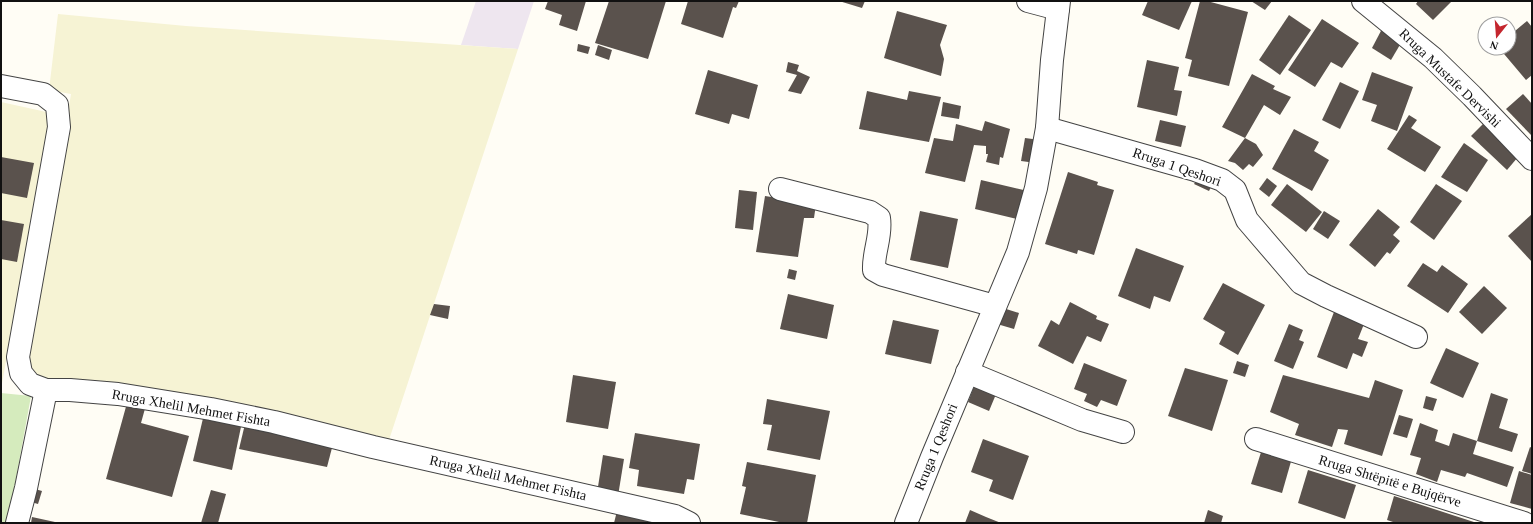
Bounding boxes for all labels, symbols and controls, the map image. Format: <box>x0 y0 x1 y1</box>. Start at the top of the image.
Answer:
north arrow <box>1477 16 1517 56</box>
street label: Rruga Mustafe Dervishi <box>1396 26 1504 130</box>
text: N <box>1488 39 1500 52</box>
street label: Rruga 1 Qeshori <box>1131 145 1223 189</box>
street label: Rruga Xhelil Mehmet Fishta <box>111 387 272 429</box>
street label: Rruga 1 Qeshori <box>912 401 960 493</box>
street label: Rruga Shtëpitë e Bujqërve <box>1317 452 1463 510</box>
street label: Rruga Xhelil Mehmet Fishta <box>428 453 589 504</box>

